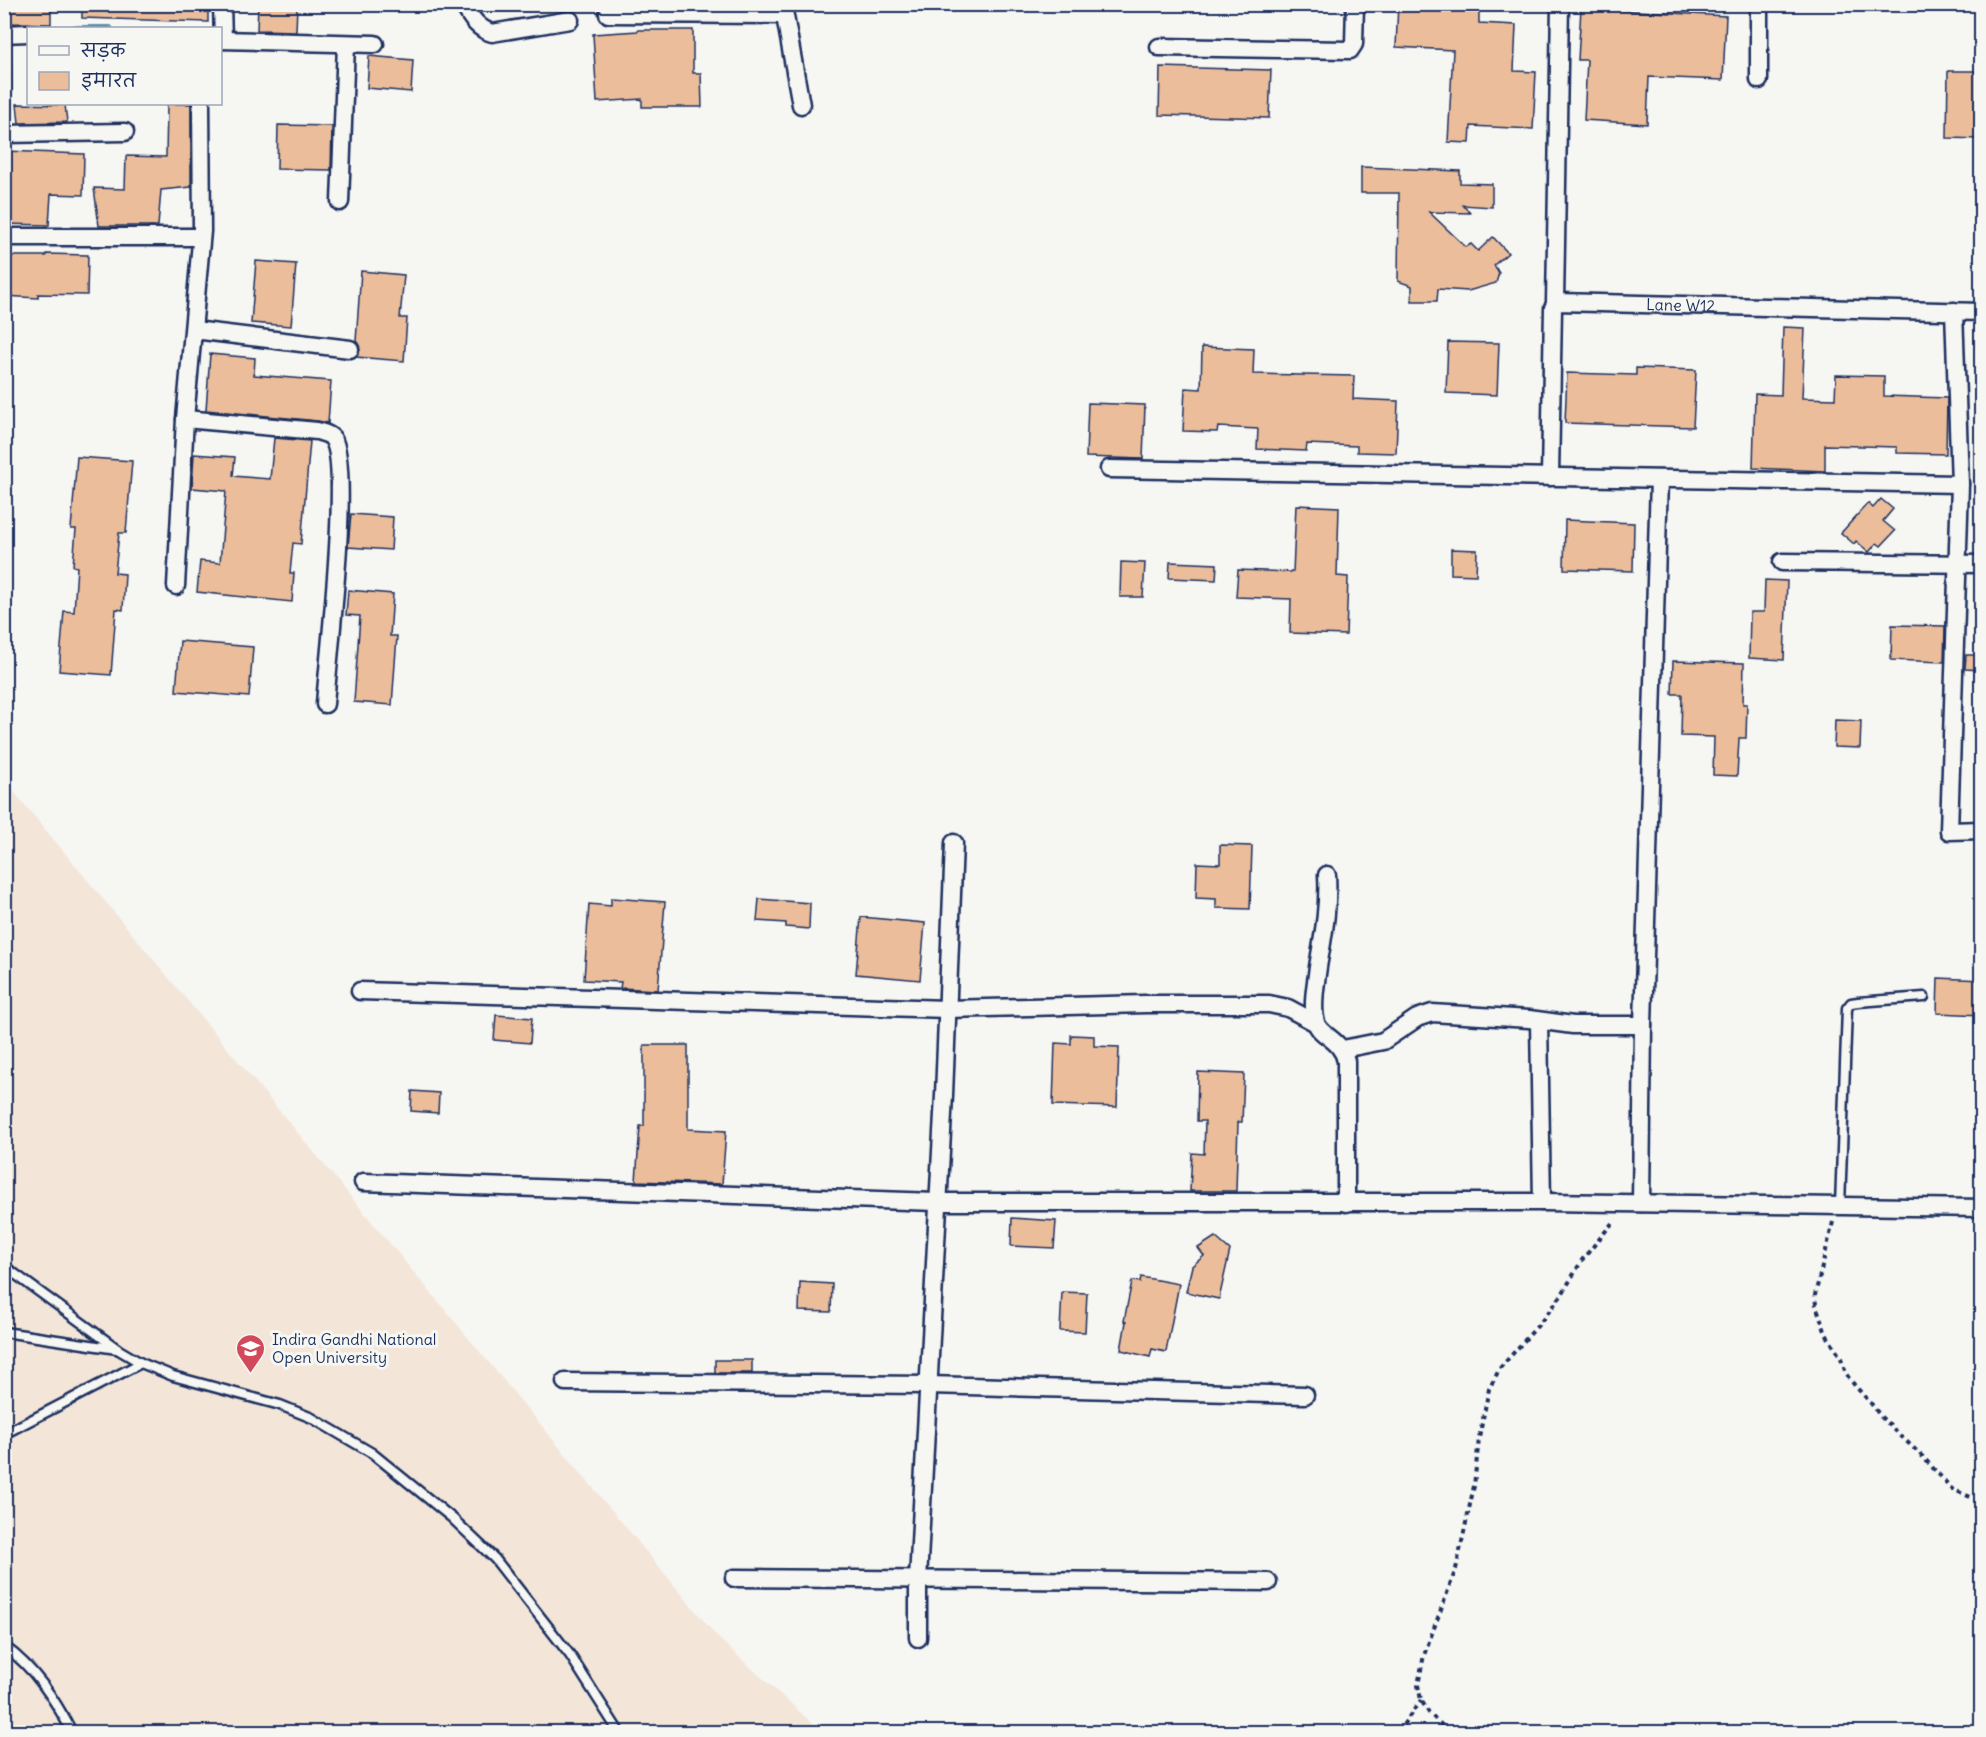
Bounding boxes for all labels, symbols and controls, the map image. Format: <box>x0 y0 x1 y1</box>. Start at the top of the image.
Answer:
legend <box>27 27 222 105</box>
text: सड़क <box>80 39 126 62</box>
text: इमारत <box>81 69 137 92</box>
street label: Lane W12 <box>1646 294 1716 316</box>
place label: Indira Gandhi National Open University <box>272 1329 436 1367</box>
school or university icon: Indira Gandhi National Open University <box>235 1332 267 1374</box>

